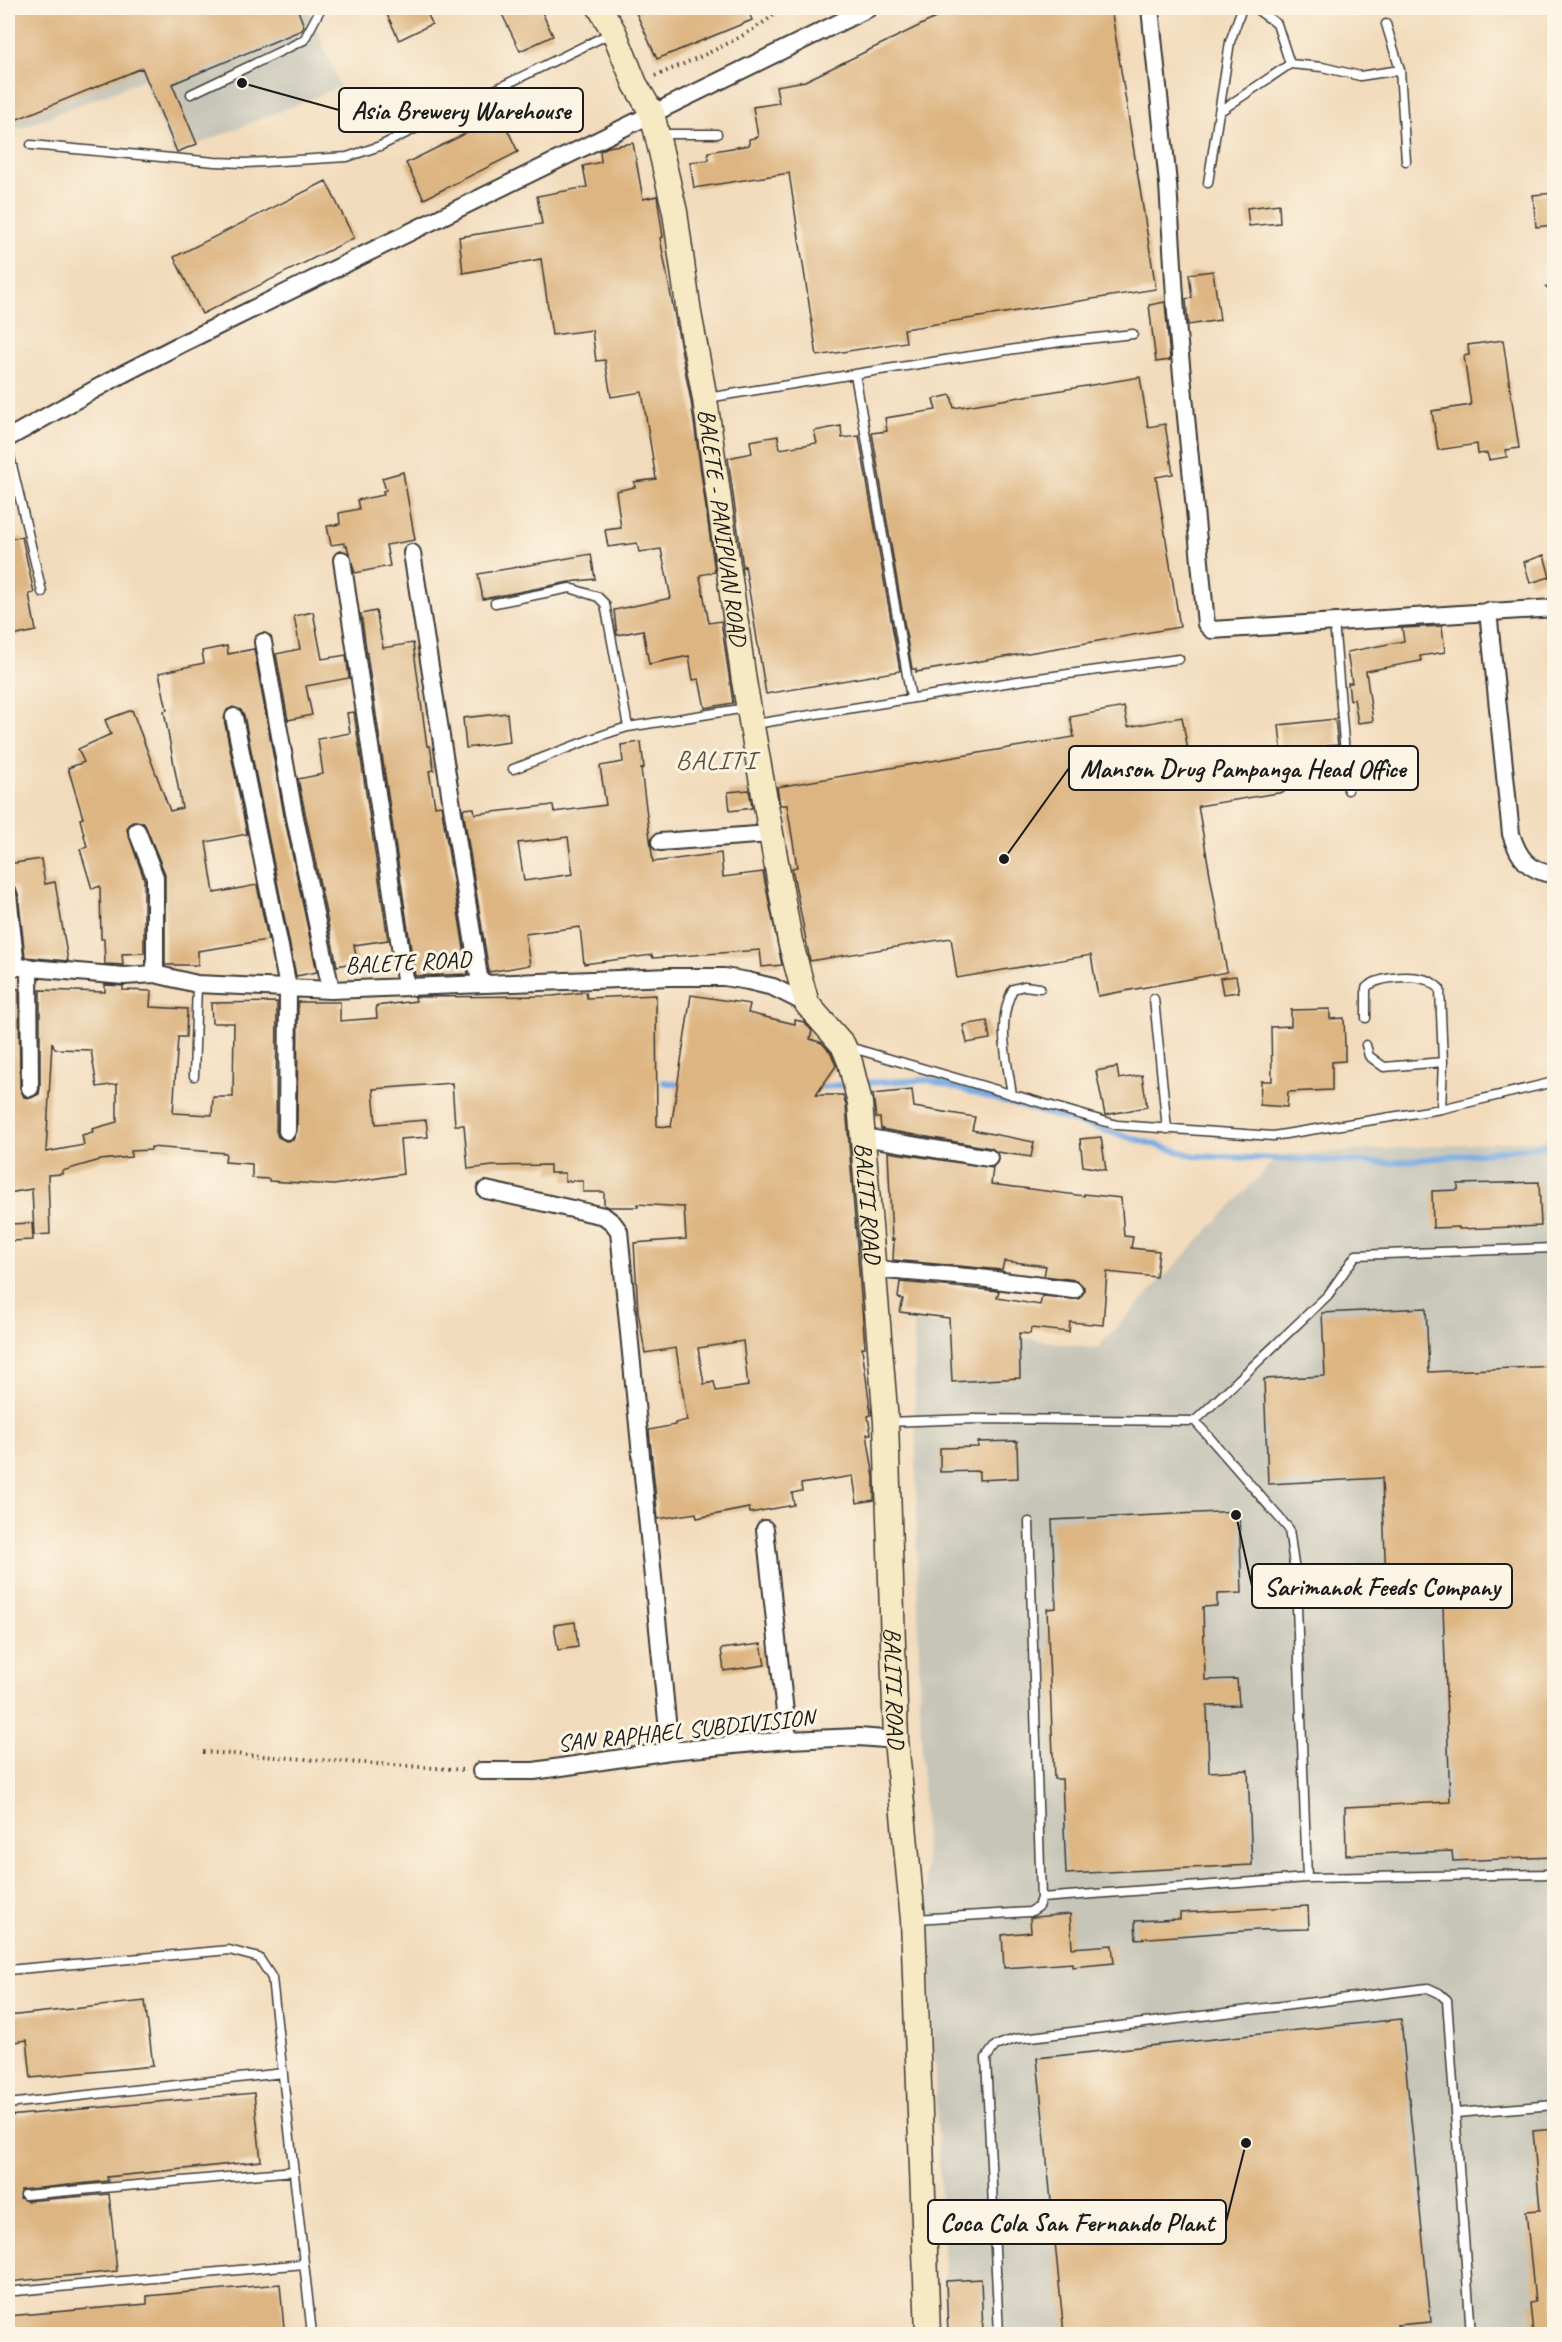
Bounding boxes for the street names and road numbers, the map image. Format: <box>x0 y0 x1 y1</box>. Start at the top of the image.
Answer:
street label: BALETE - PANIPUAN ROAD <box>692 407 754 649</box>
street label: BALETE ROAD <box>344 944 474 980</box>
street label: BALITI ROAD <box>848 1141 888 1267</box>
street label: BALITI ROAD <box>877 1627 912 1752</box>
street label: SAN RAPHAEL SUBDIVISION <box>556 1701 819 1758</box>

